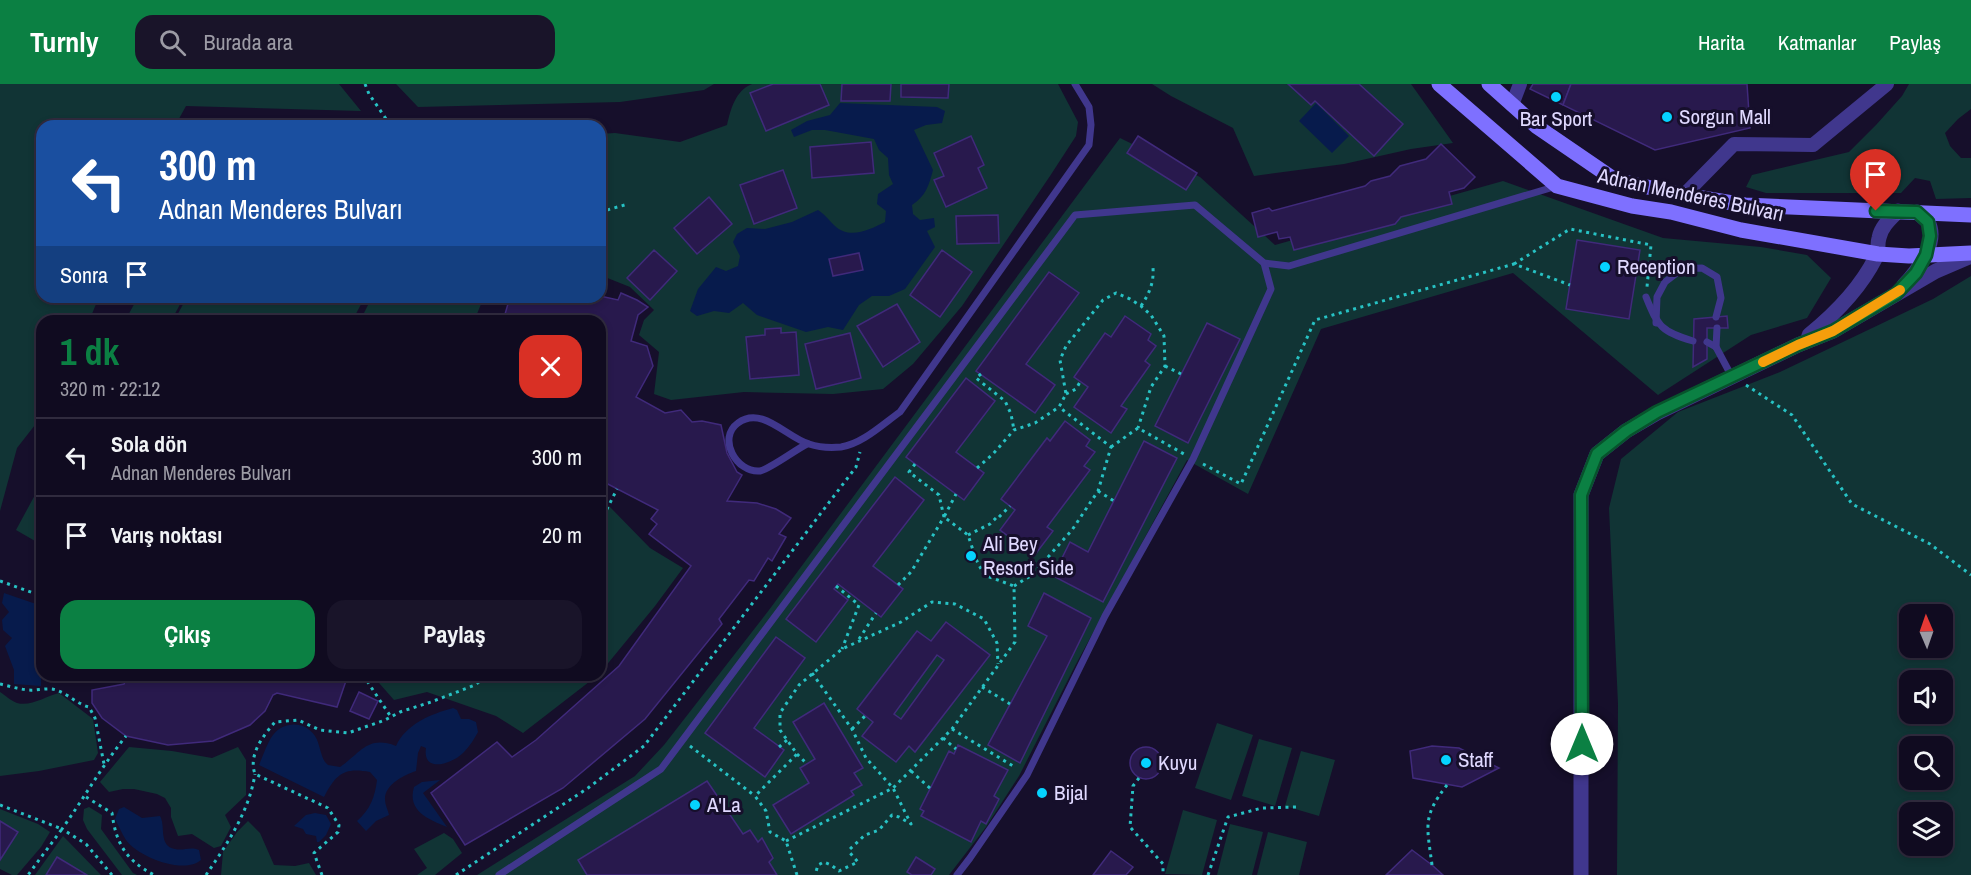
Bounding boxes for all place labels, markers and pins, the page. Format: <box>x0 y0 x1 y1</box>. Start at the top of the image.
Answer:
marker: Bar Sport <box>1549 90 1563 104</box>
place label: Sorgun Mall <box>1679 102 1771 131</box>
place label: Bar Sport <box>1520 104 1593 133</box>
marker: Sorgun Mall <box>1660 110 1674 124</box>
pin <box>1850 149 1901 211</box>
place label: Reception <box>1617 252 1696 281</box>
marker: Reception <box>1598 260 1612 274</box>
place label: Ali Bey Resort Side <box>982 529 1074 582</box>
marker: Ali Bey Resort Side <box>964 549 978 563</box>
place label: Staff <box>1458 745 1494 774</box>
place label: Kuyu <box>1158 748 1197 777</box>
marker: Staff <box>1439 753 1453 767</box>
marker: Kuyu <box>1139 756 1153 770</box>
place label: Bijal <box>1054 778 1088 807</box>
marker: Bijal <box>1035 786 1049 800</box>
place label: A'La <box>706 790 741 819</box>
marker: A'La <box>688 798 702 812</box>

